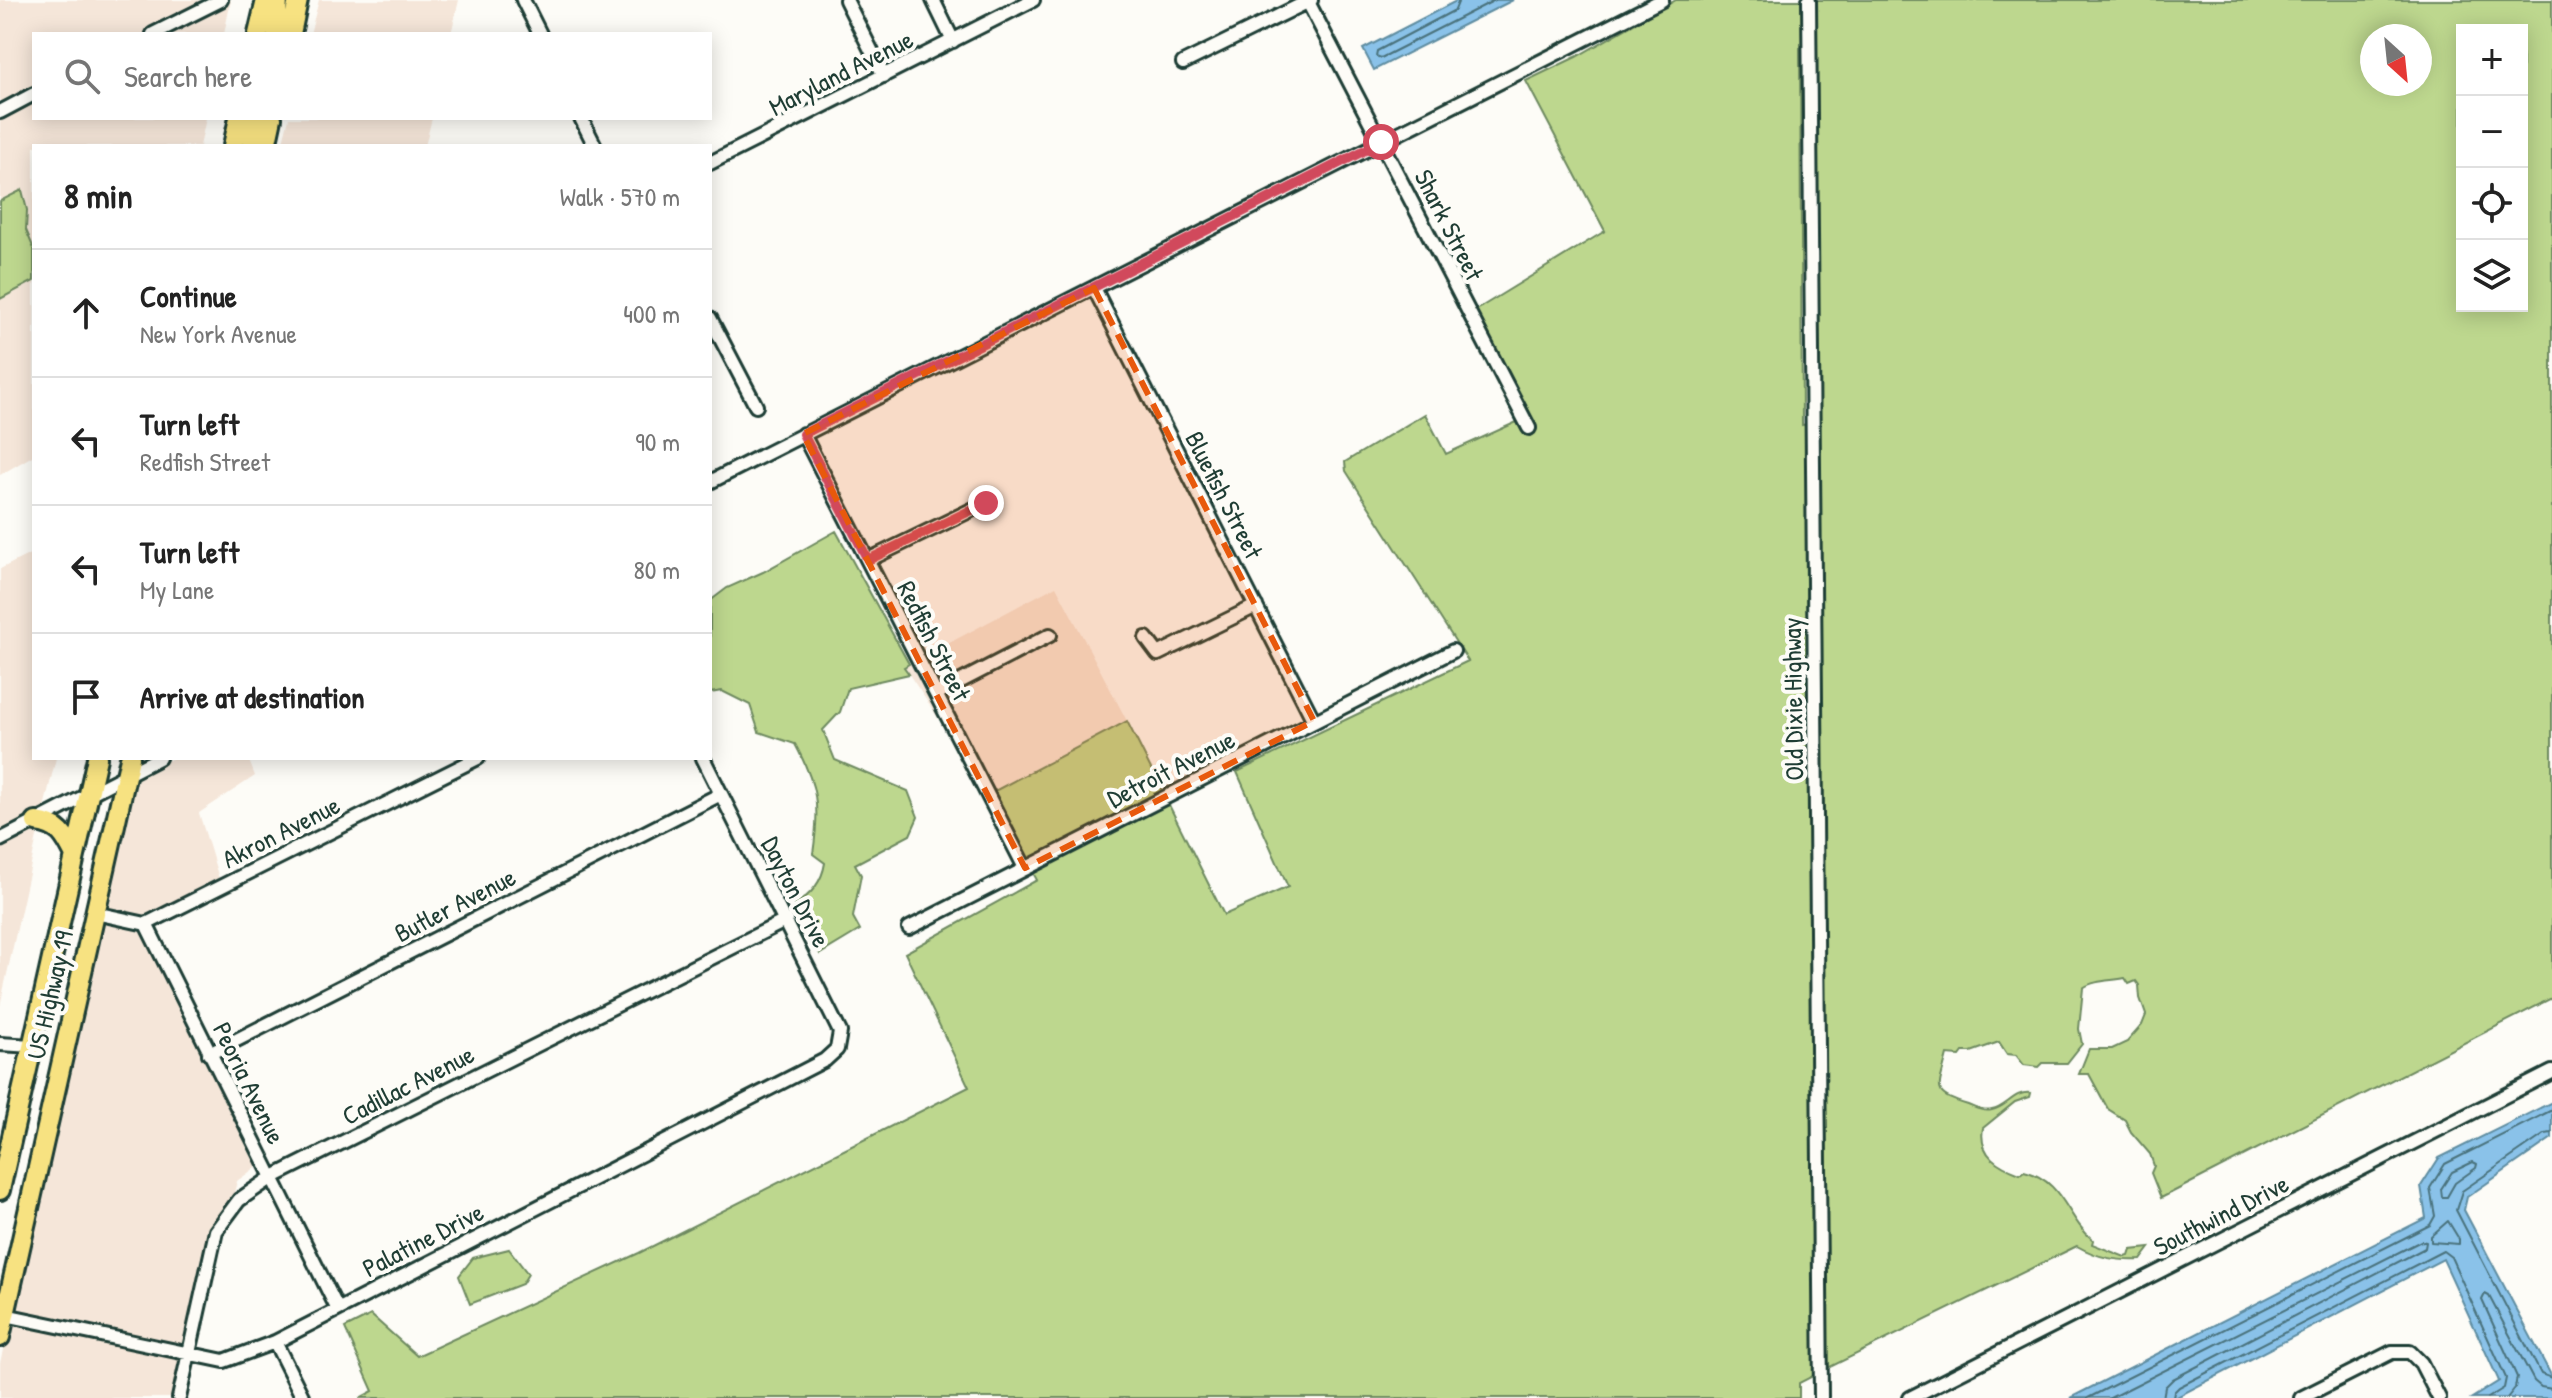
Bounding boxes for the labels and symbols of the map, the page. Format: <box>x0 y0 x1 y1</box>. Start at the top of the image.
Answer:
street label: Maryland Avenue <box>763 21 919 124</box>
north arrow <box>2360 24 2432 96</box>
route start <box>1363 124 1399 160</box>
street label: Shark Street <box>1407 163 1493 287</box>
street label: Bluefish Street <box>1177 425 1272 565</box>
route end <box>968 485 1004 521</box>
street label: Redfish Street <box>889 575 980 708</box>
street label: Old Dixie Highway <box>1774 617 1811 781</box>
street label: Detroit Avenue <box>1101 721 1241 816</box>
street label: Akron Avenue <box>216 787 346 876</box>
street label: Dayton Drive <box>754 831 839 953</box>
street label: Butler Avenue <box>388 859 521 950</box>
street label: US Highway 19 <box>18 927 81 1063</box>
street label: Peoria Avenue <box>205 1016 294 1149</box>
street label: Cadillac Avenue <box>336 1036 480 1133</box>
street label: Southwind Drive <box>2147 1166 2294 1264</box>
street label: Palatine Drive <box>356 1194 489 1285</box>

